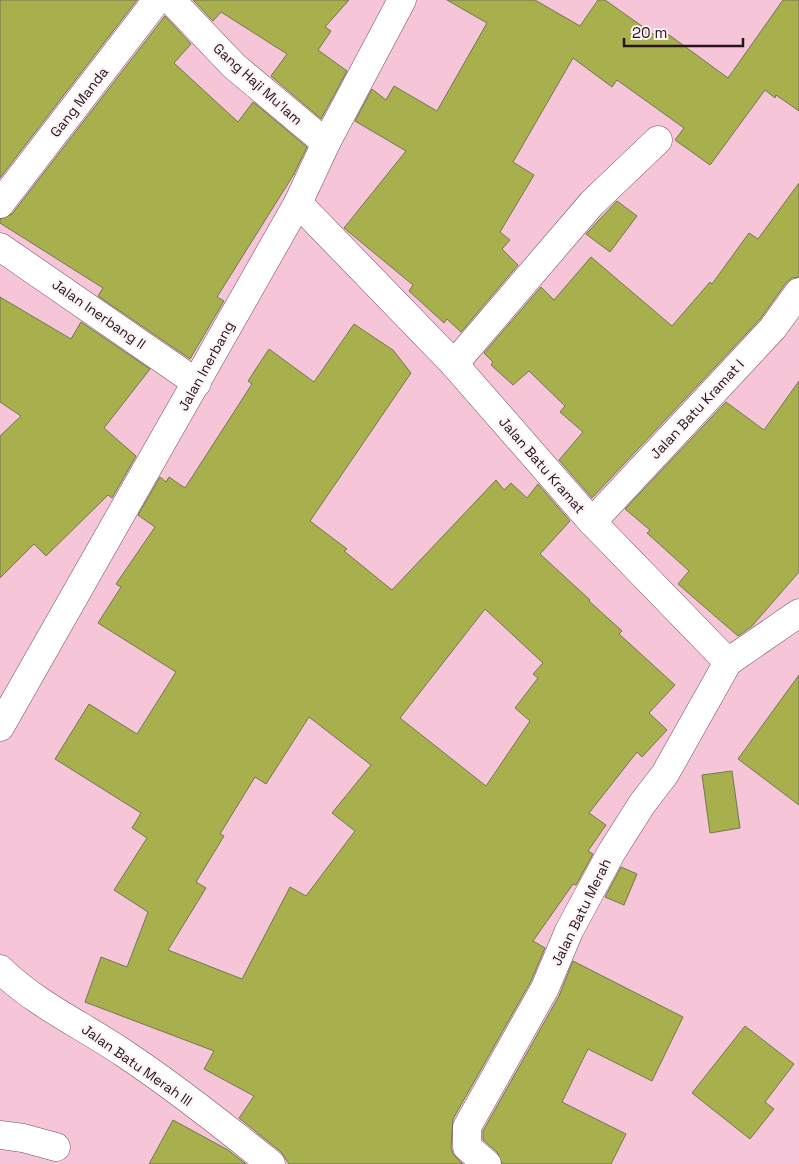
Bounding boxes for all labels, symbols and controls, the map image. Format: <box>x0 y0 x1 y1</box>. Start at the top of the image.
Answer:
scale bar <box>624 15 743 47</box>
text: 20 m <box>632 23 667 42</box>
street label: Gang Haji Mu'lam <box>210 39 306 129</box>
street label: Gang Manda <box>46 63 112 141</box>
street label: Jalan Inerbang II <box>49 275 149 353</box>
street label: Jalan Inerbang <box>174 318 238 414</box>
street label: Jalan Batu Kramat I <box>646 355 748 463</box>
street label: Jalan Batu Kramat <box>495 413 589 517</box>
street label: Jalan Batu Merah <box>547 855 615 969</box>
street label: Jalan Batu Merah III <box>78 1020 196 1110</box>

